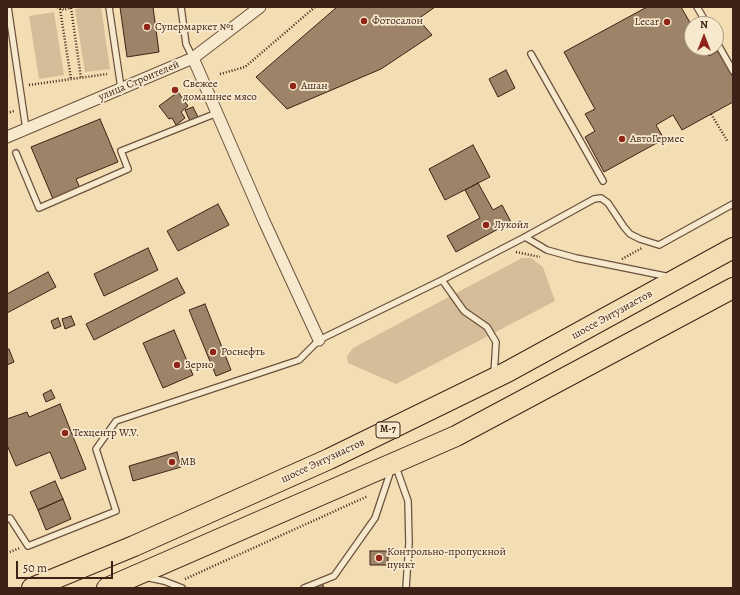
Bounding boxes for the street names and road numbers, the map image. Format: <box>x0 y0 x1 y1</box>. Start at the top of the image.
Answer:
street label: улица Строителей <box>97 58 181 104</box>
street label: шоссе Энтузиастов <box>569 287 655 343</box>
road number: М-7 <box>376 422 400 438</box>
street label: шоссе Энтузиастов <box>279 436 367 486</box>

